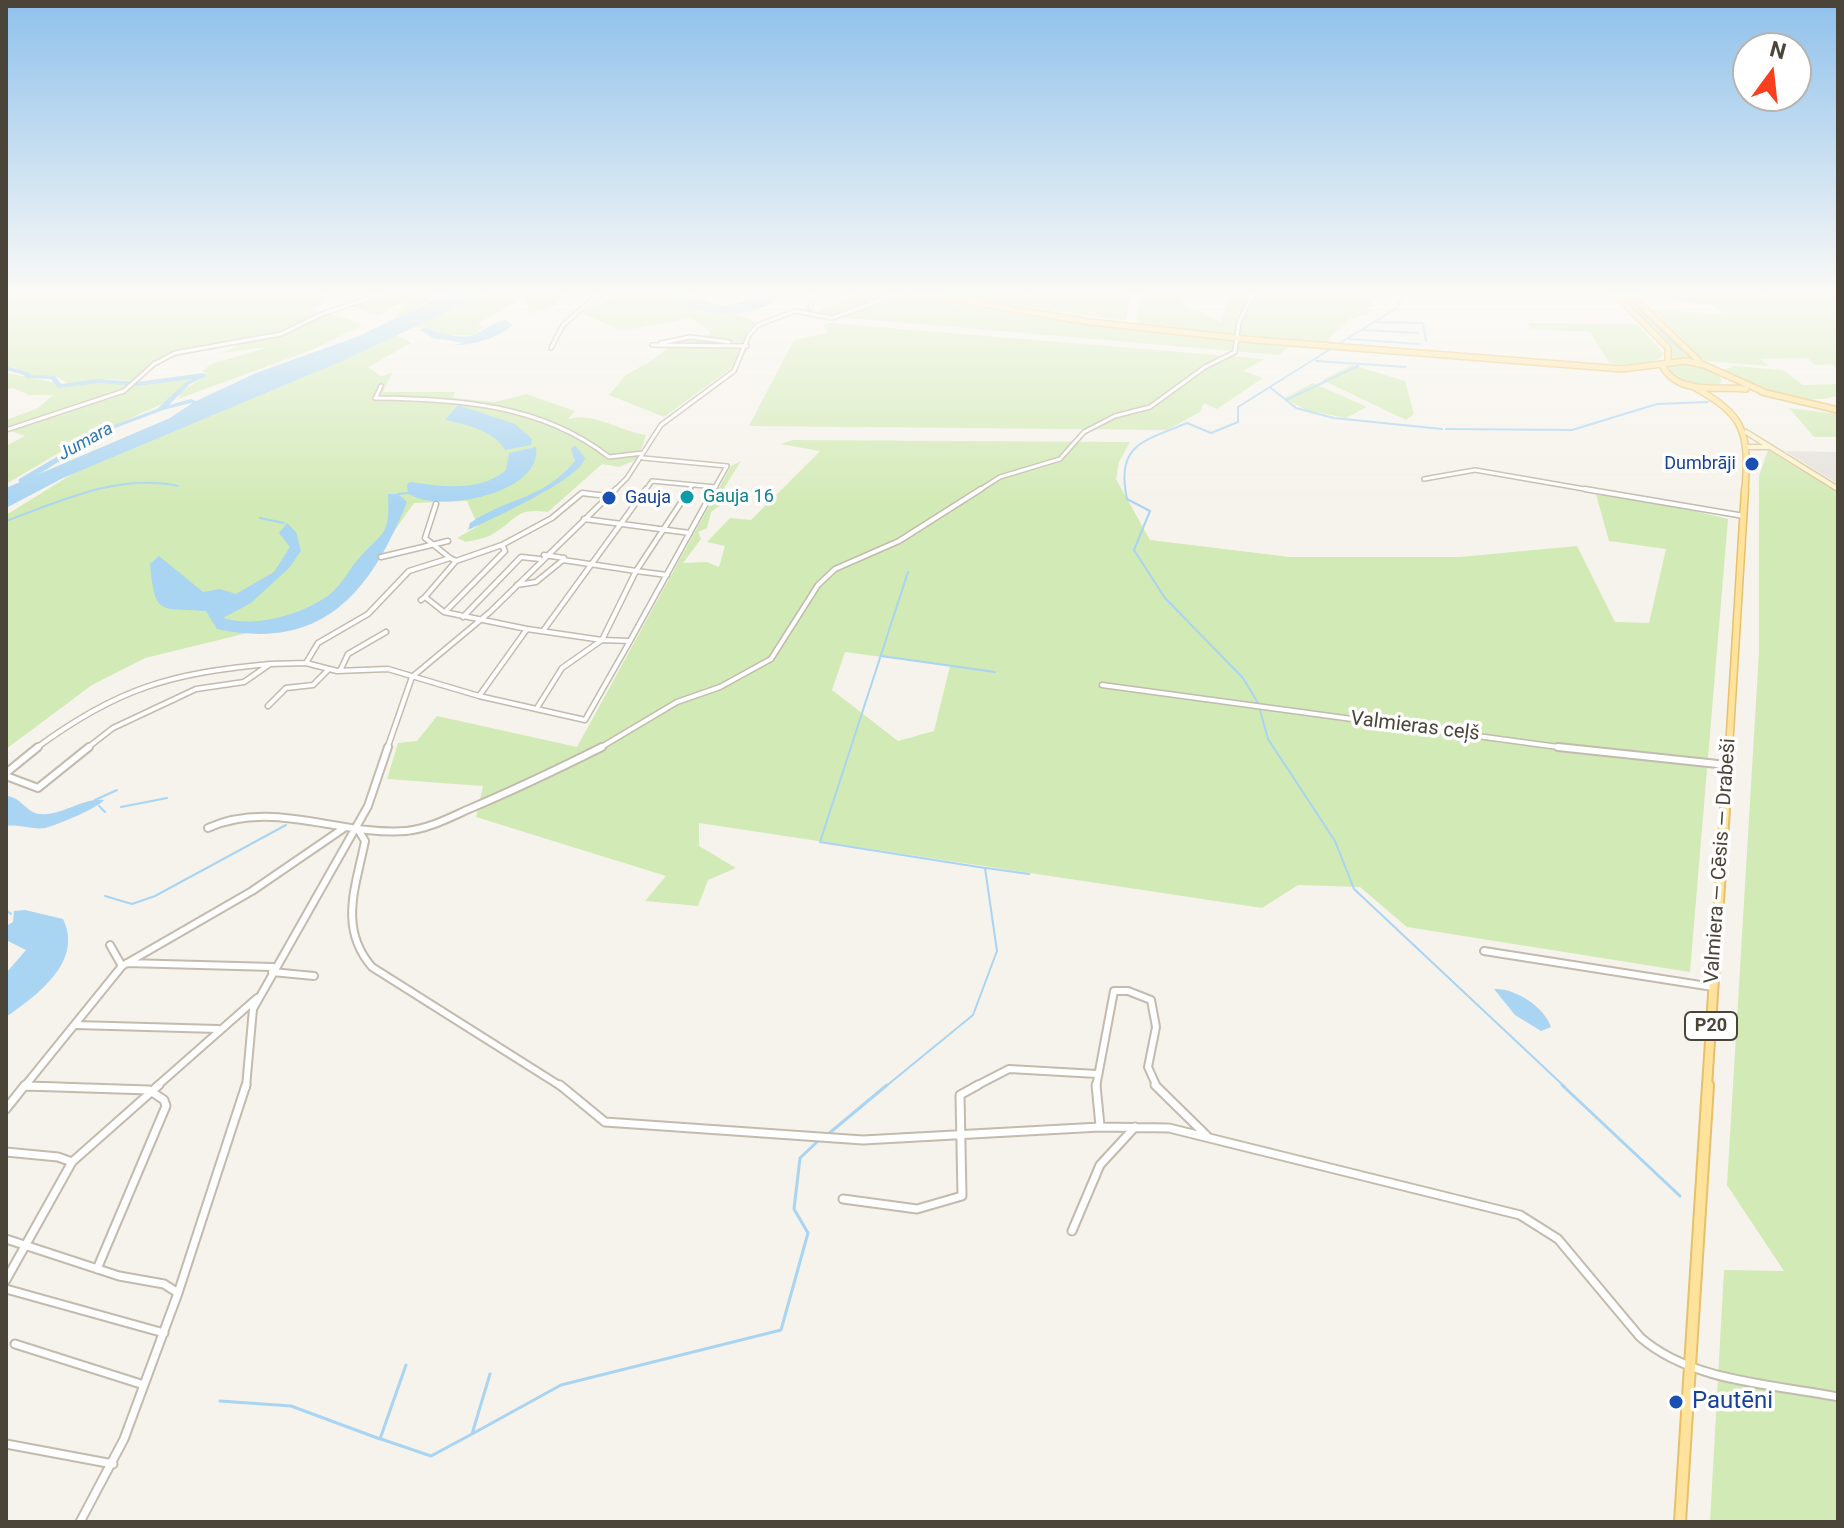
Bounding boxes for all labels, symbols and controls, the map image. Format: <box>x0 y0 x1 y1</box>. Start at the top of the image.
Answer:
north arrow <box>1732 32 1812 112</box>
text: N <box>1767 36 1789 64</box>
water label: Jumara <box>55 418 117 466</box>
place label: Dumbrāji <box>1664 453 1736 475</box>
marker: Dumbrāji <box>1743 455 1761 473</box>
place label: Gauja 16 <box>703 486 774 508</box>
place label: Gauja <box>625 487 671 509</box>
marker: Gauja 16 <box>678 488 696 506</box>
marker: Gauja <box>600 489 618 507</box>
street label: Valmieras ceļš <box>1349 707 1481 747</box>
street label: Valmiera — Cēsis — Drabeši <box>1700 738 1742 984</box>
road number: P20 <box>1685 1012 1737 1040</box>
place label: Pautēni <box>1692 1388 1773 1416</box>
marker: Pautēni <box>1667 1393 1685 1411</box>

